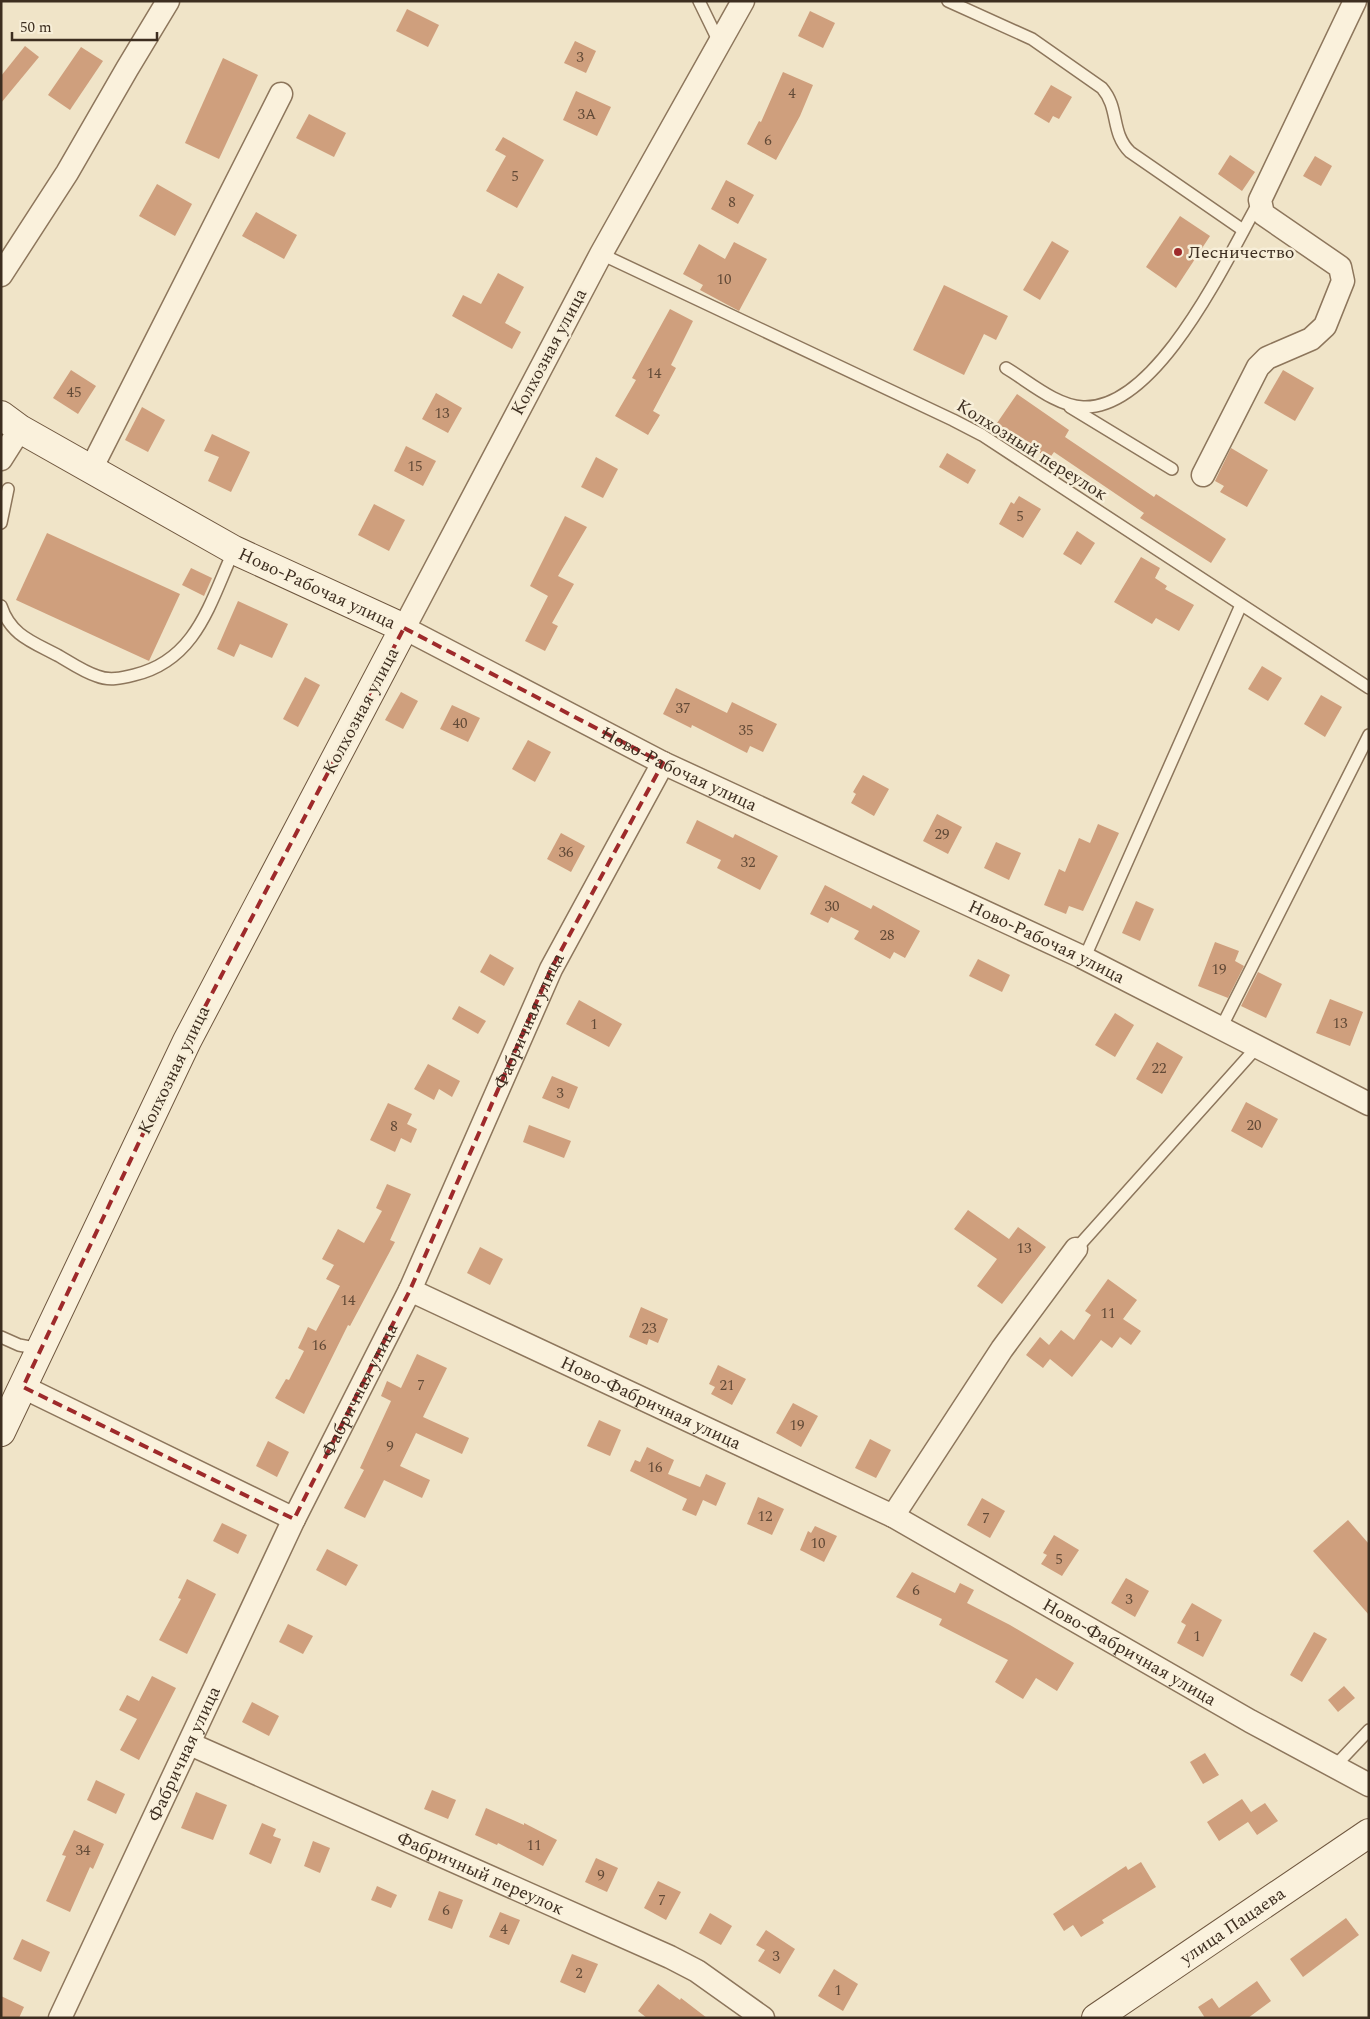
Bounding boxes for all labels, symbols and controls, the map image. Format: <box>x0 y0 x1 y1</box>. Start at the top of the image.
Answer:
scale bar <box>12 10 158 42</box>
text: 50 m <box>20 16 52 39</box>
house number: 3 <box>576 46 584 69</box>
house number: 4 <box>788 82 796 105</box>
house number: 3А <box>578 103 596 126</box>
house number: 6 <box>764 129 772 152</box>
house number: 5 <box>511 165 519 188</box>
house number: 8 <box>728 191 736 214</box>
place label: Лесничество <box>1188 239 1294 266</box>
marker: Лесничество <box>1172 246 1184 258</box>
house number: 10 <box>716 268 732 291</box>
street label: Колхозная улица <box>504 283 594 420</box>
house number: 14 <box>646 362 662 385</box>
house number: 45 <box>66 381 82 404</box>
street label: Колхозный переулок <box>951 392 1113 508</box>
house number: 13 <box>434 402 450 425</box>
house number: 15 <box>407 455 423 478</box>
house number: 5 <box>1016 505 1024 528</box>
street label: Ново-Рабочая улица <box>234 540 401 636</box>
street label: Колхозная улица <box>316 642 406 779</box>
house number: 37 <box>675 697 691 720</box>
house number: 40 <box>452 712 468 735</box>
street label: Ново-Рабочая улица <box>596 719 762 818</box>
house number: 35 <box>738 719 754 742</box>
house number: 29 <box>934 823 950 846</box>
house number: 36 <box>558 841 574 864</box>
house number: 32 <box>740 851 756 874</box>
street label: Ново-Рабочая улица <box>964 893 1130 990</box>
house number: 30 <box>824 895 840 918</box>
house number: 28 <box>879 924 895 947</box>
street label: Фабричная улица <box>486 947 571 1093</box>
house number: 19 <box>1211 958 1227 981</box>
street label: Колхозная улица <box>131 1001 217 1139</box>
house number: 13 <box>1332 1012 1348 1035</box>
house number: 1 <box>590 1013 598 1036</box>
house number: 22 <box>1151 1057 1167 1080</box>
house number: 3 <box>556 1082 564 1105</box>
house number: 20 <box>1246 1114 1262 1137</box>
house number: 8 <box>390 1115 398 1138</box>
house number: 13 <box>1016 1237 1032 1260</box>
house number: 14 <box>340 1289 356 1312</box>
house number: 11 <box>1100 1302 1116 1325</box>
house number: 23 <box>641 1317 657 1340</box>
street label: Фабричная улица <box>314 1318 405 1461</box>
house number: 16 <box>311 1334 327 1357</box>
street label: Ново-Фабричная улица <box>556 1349 746 1457</box>
house number: 7 <box>417 1374 425 1397</box>
house number: 21 <box>719 1374 735 1397</box>
house number: 19 <box>789 1414 805 1437</box>
house number: 9 <box>386 1435 394 1458</box>
house number: 16 <box>647 1456 663 1479</box>
house number: 12 <box>757 1505 773 1528</box>
house number: 7 <box>982 1507 990 1530</box>
house number: 10 <box>810 1532 826 1555</box>
house number: 5 <box>1055 1548 1063 1571</box>
house number: 6 <box>912 1579 920 1602</box>
house number: 3 <box>1125 1588 1133 1611</box>
street label: Ново-Фабричная улица <box>1037 1591 1222 1713</box>
house number: 1 <box>1193 1625 1201 1648</box>
street label: Фабричная улица <box>141 1681 227 1826</box>
street label: Фабричный переулок <box>393 1824 569 1922</box>
house number: 11 <box>526 1834 542 1857</box>
house number: 34 <box>75 1839 91 1862</box>
house number: 9 <box>597 1864 605 1887</box>
street label: улица Пацаева <box>1174 1880 1291 1971</box>
house number: 7 <box>658 1889 666 1912</box>
house number: 6 <box>442 1899 450 1922</box>
house number: 4 <box>500 1918 508 1941</box>
house number: 3 <box>772 1945 780 1968</box>
house number: 2 <box>575 1962 583 1985</box>
house number: 1 <box>834 1979 842 2002</box>

